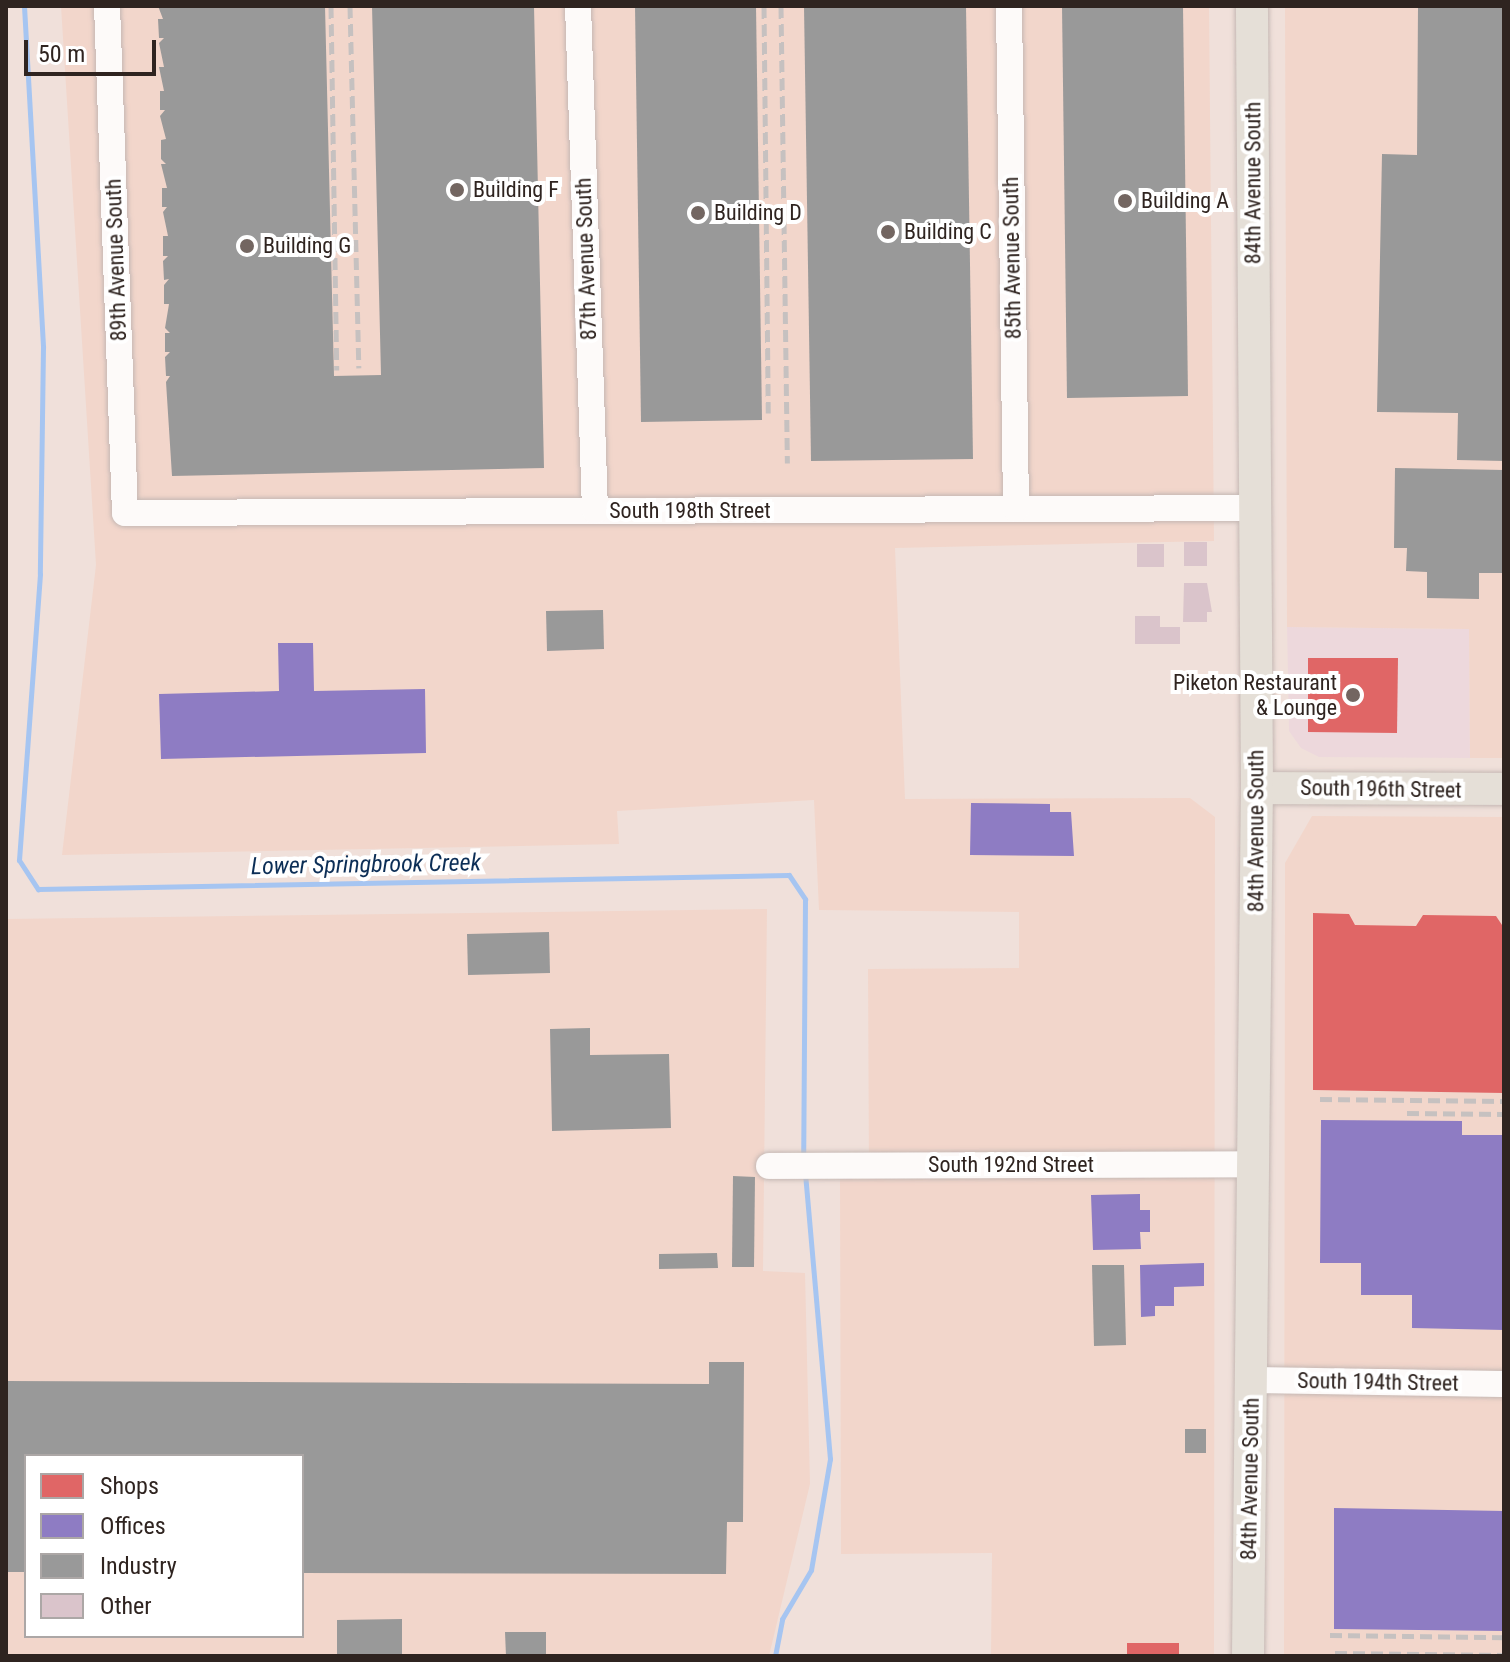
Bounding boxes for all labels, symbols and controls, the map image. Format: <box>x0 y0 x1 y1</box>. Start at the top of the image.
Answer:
scale bar <box>28 24 160 74</box>
text: 50 m <box>38 40 85 68</box>
street label: 84th Avenue South <box>1240 102 1266 264</box>
place label: Building F <box>473 177 559 203</box>
street label: 87th Avenue South <box>570 177 602 341</box>
street label: 85th Avenue South <box>997 177 1027 339</box>
street label: 89th Avenue South <box>100 178 132 342</box>
marker: Building F <box>448 181 466 199</box>
place label: Building A <box>1141 188 1229 214</box>
marker: Building A <box>1116 192 1134 210</box>
place label: Building D <box>714 200 802 226</box>
marker: Building D <box>689 204 707 222</box>
place label: Building C <box>904 219 992 245</box>
marker: Building C <box>879 223 897 241</box>
place label: Building G <box>263 233 351 259</box>
marker: Building G <box>238 237 256 255</box>
street label: South 198th Street <box>609 498 771 524</box>
place label: Piketon Restaurant & Lounge <box>1173 669 1337 720</box>
marker: Piketon Restaurant & Lounge <box>1344 686 1362 704</box>
street label: 84th Avenue South <box>1243 750 1269 912</box>
street label: South 196th Street <box>1300 774 1462 804</box>
water label: Lower Springbrook Creek <box>251 849 481 881</box>
street label: South 192nd Street <box>928 1152 1094 1178</box>
street label: South 194th Street <box>1297 1367 1459 1397</box>
street label: 84th Avenue South <box>1235 1398 1265 1560</box>
legend <box>24 1454 304 1638</box>
text: Shops <box>100 1472 159 1500</box>
text: Offices <box>100 1512 166 1540</box>
text: Industry <box>100 1552 177 1580</box>
text: Other <box>100 1592 152 1620</box>

